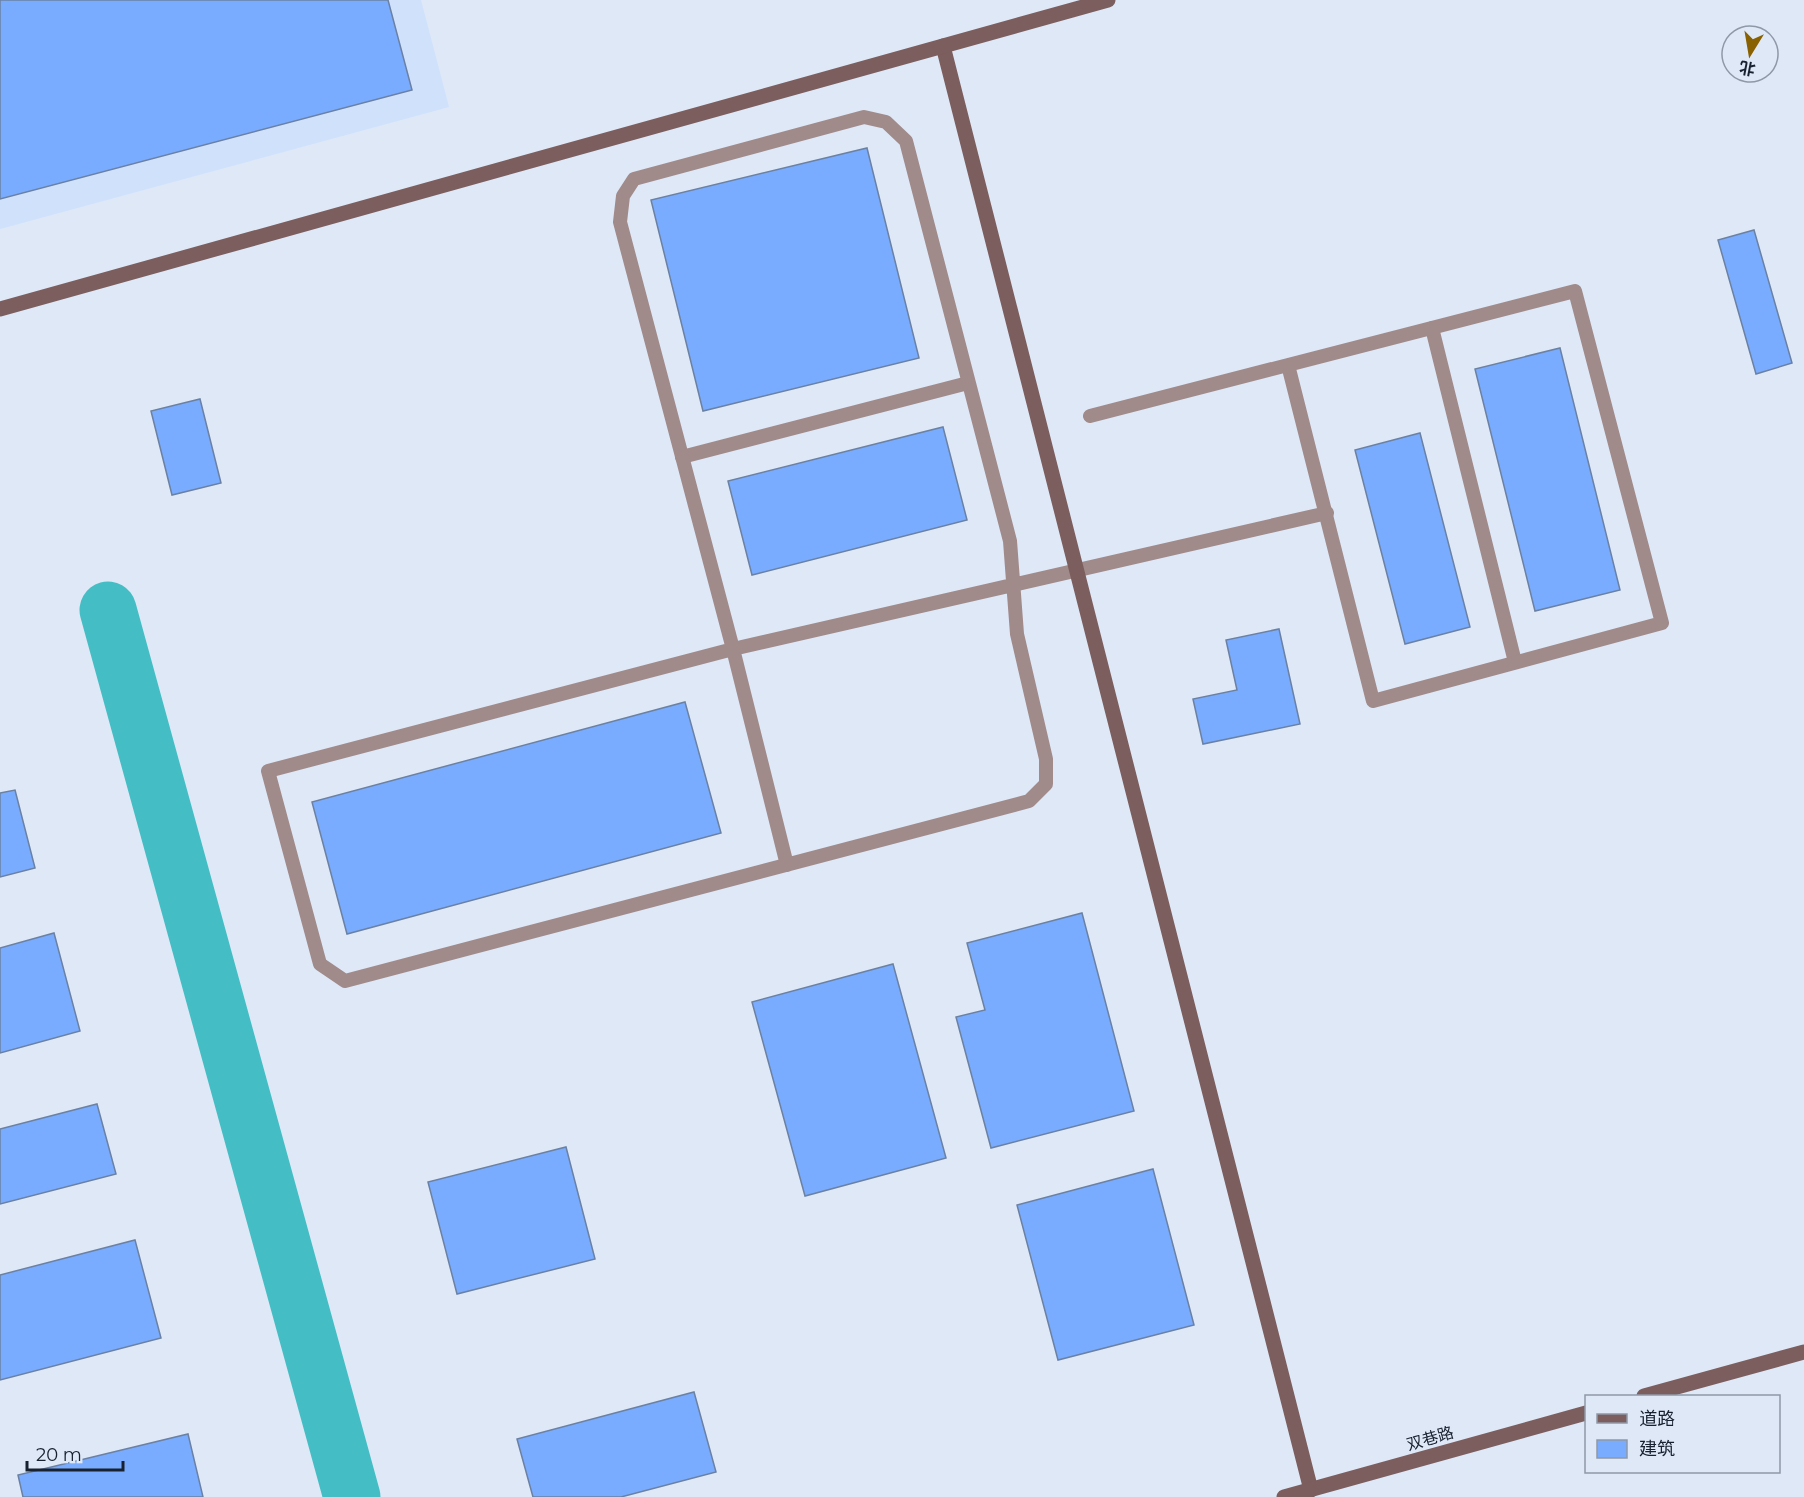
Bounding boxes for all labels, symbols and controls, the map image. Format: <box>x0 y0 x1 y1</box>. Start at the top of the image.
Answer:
north arrow <box>1720 24 1780 84</box>
text: 北 <box>1738 57 1757 79</box>
legend <box>1585 1395 1780 1473</box>
text: 道路 <box>1639 1408 1675 1430</box>
street label: 双巷路 <box>1404 1423 1456 1454</box>
scale bar <box>27 1434 123 1472</box>
text: 建筑 <box>1639 1438 1675 1460</box>
text: 20 m <box>36 1444 82 1466</box>

